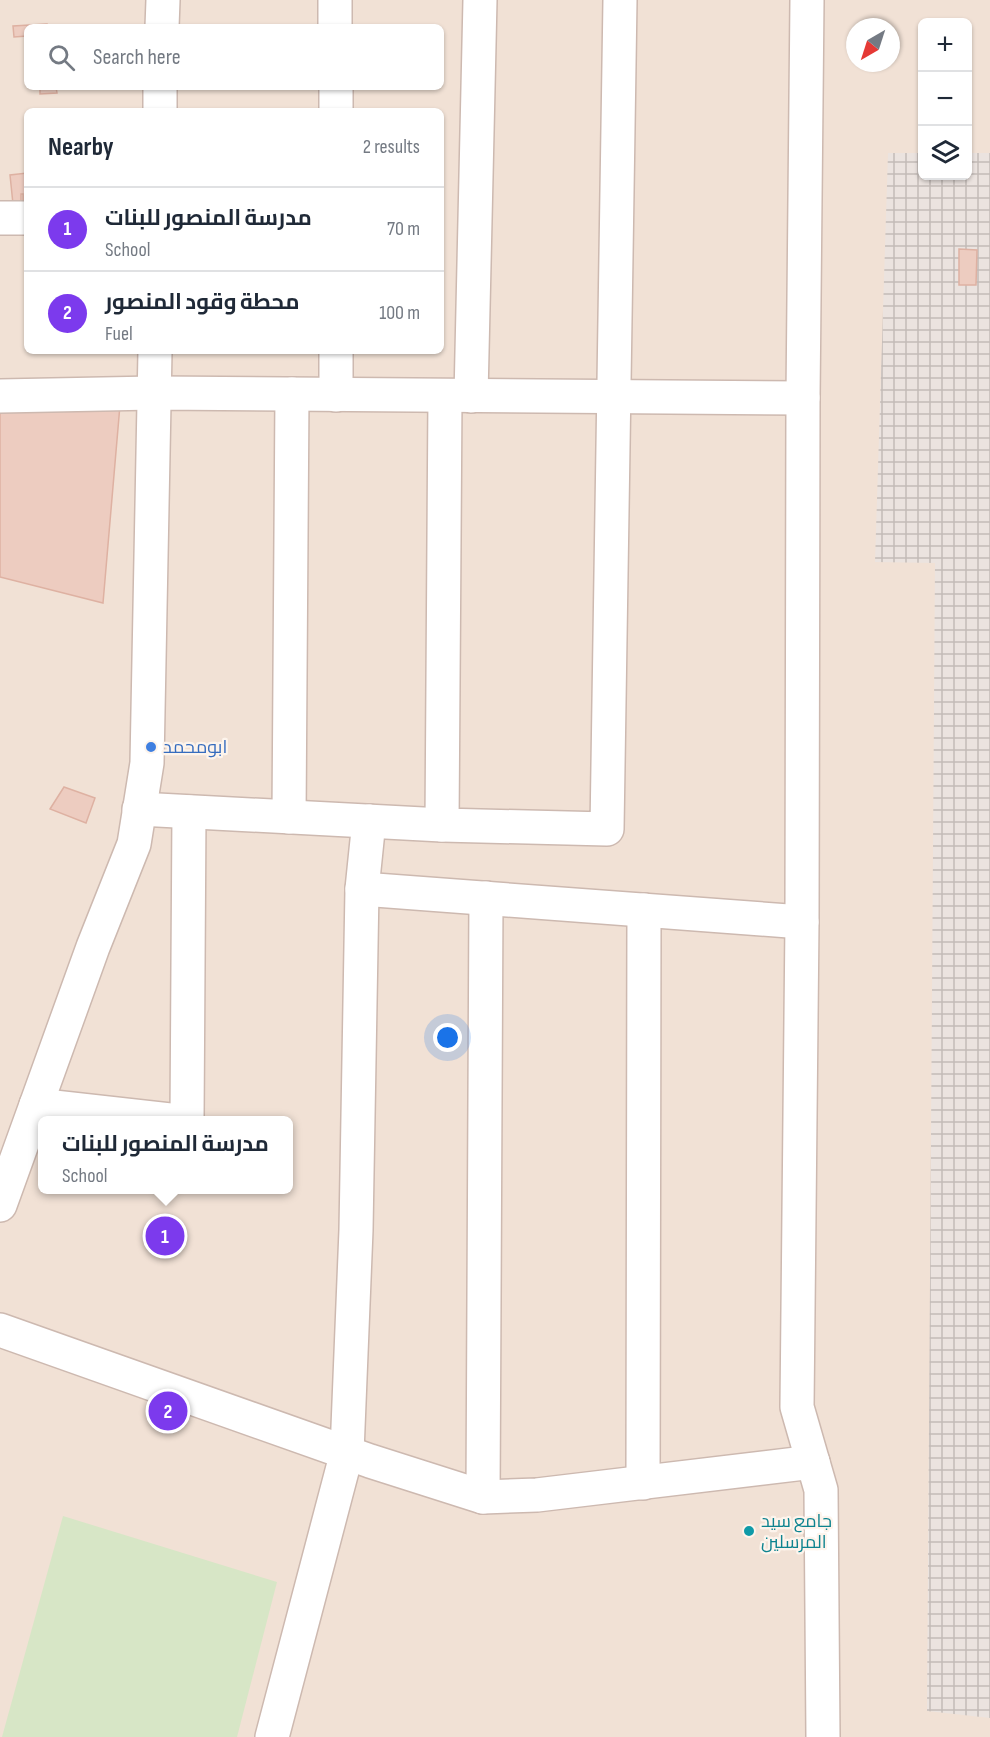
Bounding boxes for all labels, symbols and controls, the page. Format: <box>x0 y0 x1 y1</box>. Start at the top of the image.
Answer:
north arrow <box>846 18 900 72</box>
map controls <box>918 18 972 180</box>
button: + <box>918 18 972 72</box>
search box <box>24 24 444 90</box>
icon: search <box>45 41 78 74</box>
text: Search here <box>93 44 180 71</box>
button: − <box>918 72 972 126</box>
button: layers <box>918 126 972 180</box>
text: Nearby <box>48 132 114 163</box>
text: 2 results <box>363 135 420 159</box>
text: مدرسة المنصور للبنات <box>105 205 312 232</box>
text: 1 <box>64 217 71 241</box>
text: 70 m <box>387 217 420 241</box>
text: School <box>105 238 150 262</box>
text: محطة وقود المنصور <box>105 289 300 316</box>
text: 2 <box>63 301 72 325</box>
text: 100 m <box>379 301 420 325</box>
text: Fuel <box>105 322 133 346</box>
place label: ابومحمد <box>163 737 227 758</box>
marker: ابومحمد <box>144 740 158 754</box>
your location <box>433 1023 462 1052</box>
popup <box>38 1116 293 1194</box>
text: مدرسة المنصور للبنات <box>62 1131 269 1158</box>
text: School <box>62 1164 108 1188</box>
pin: 1 <box>146 1214 184 1258</box>
pin: 2 <box>148 1388 188 1434</box>
place label: جامع سيد المرسلين <box>761 1511 832 1553</box>
marker: جامع سيد المرسلين <box>742 1524 756 1538</box>

